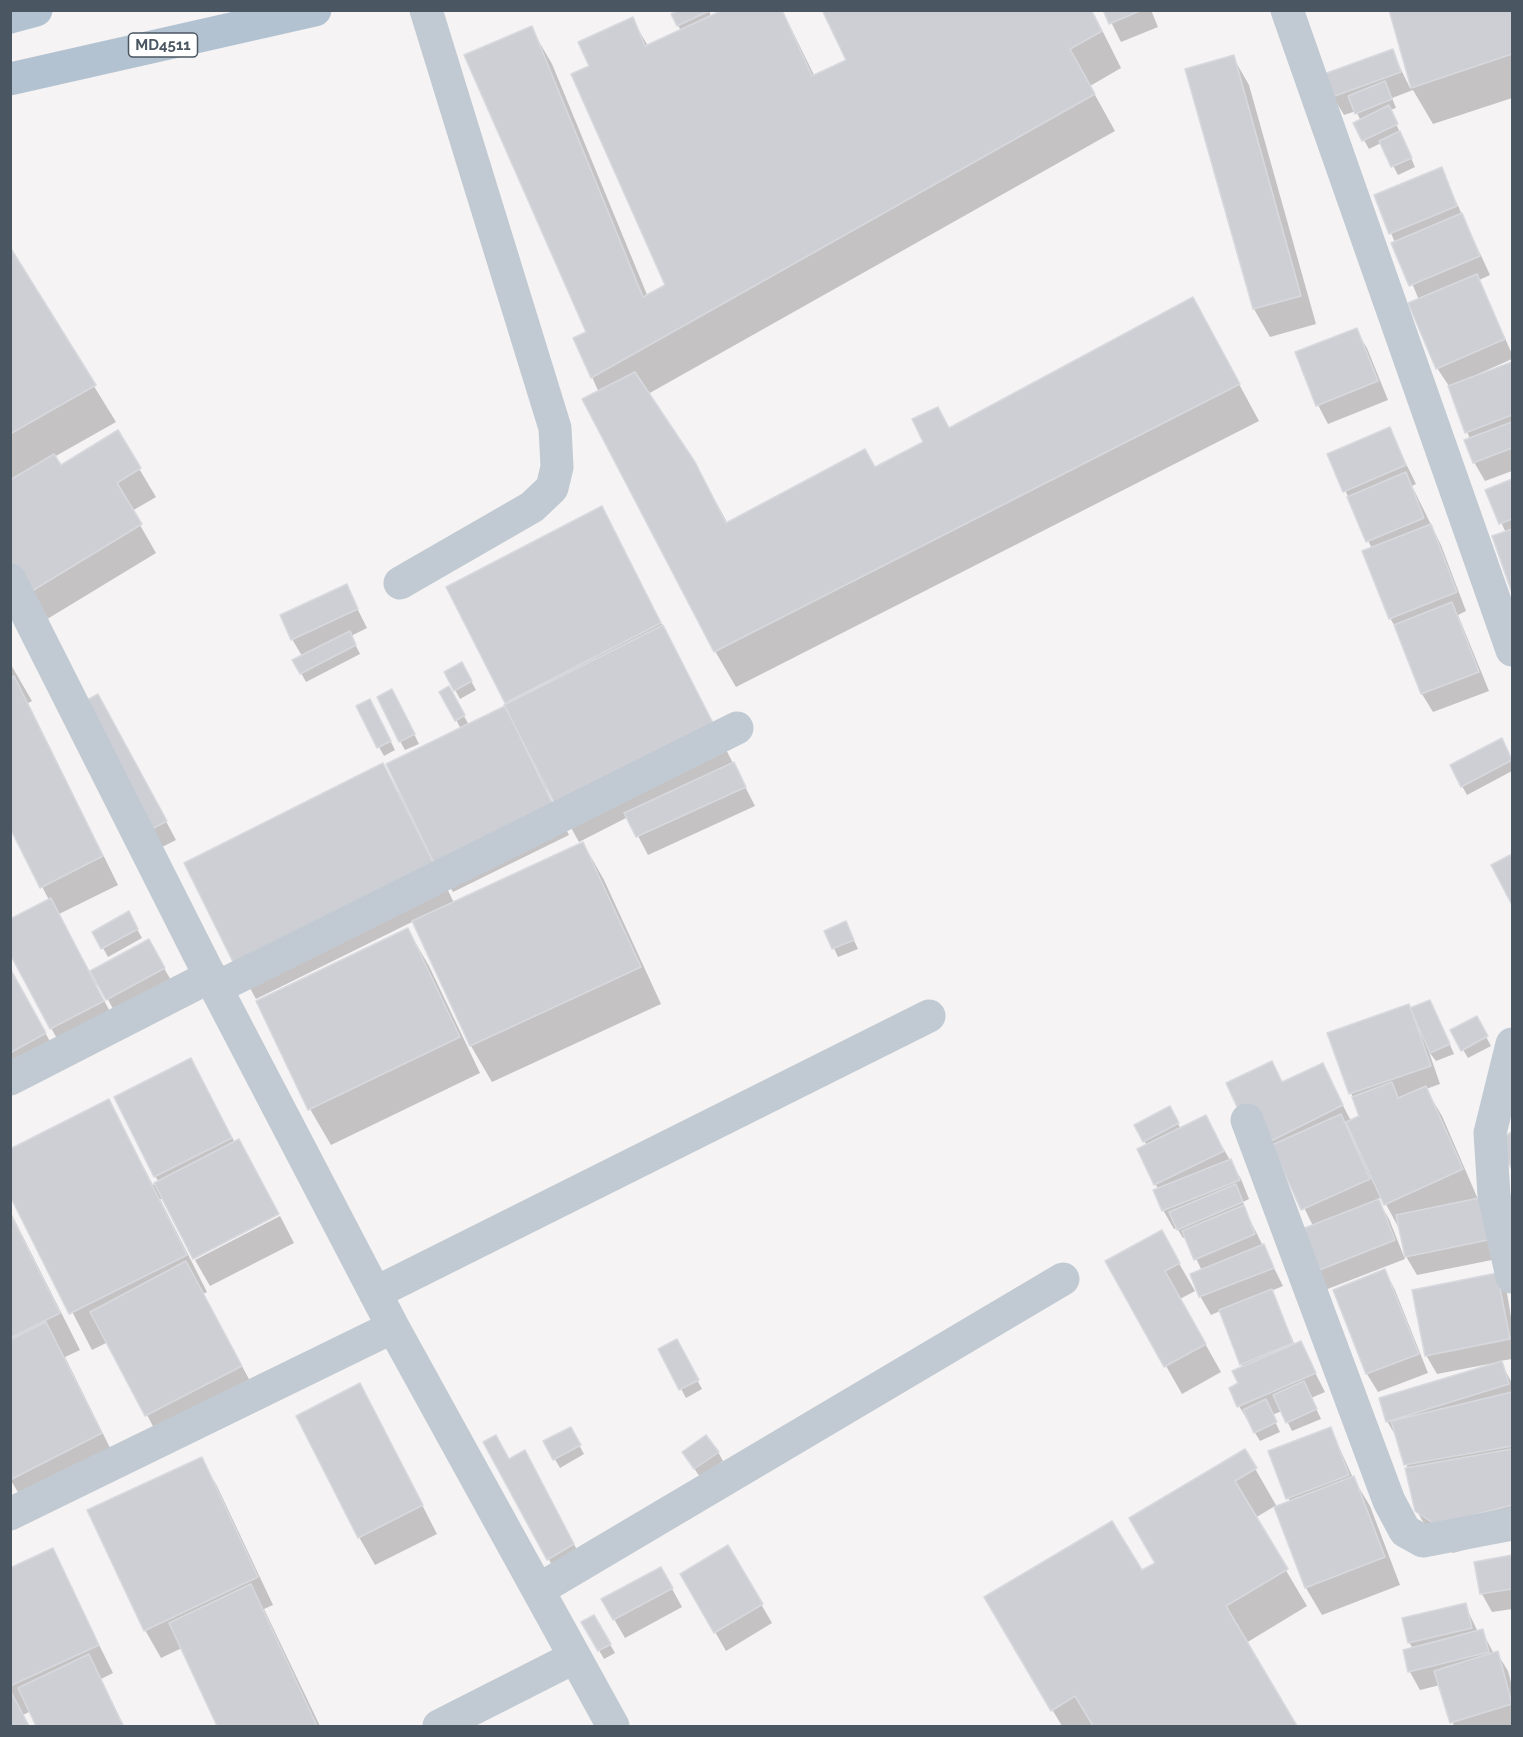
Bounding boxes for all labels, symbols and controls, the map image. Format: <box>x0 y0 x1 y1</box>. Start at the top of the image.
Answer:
road number: MD4511 <box>128 33 198 57</box>

